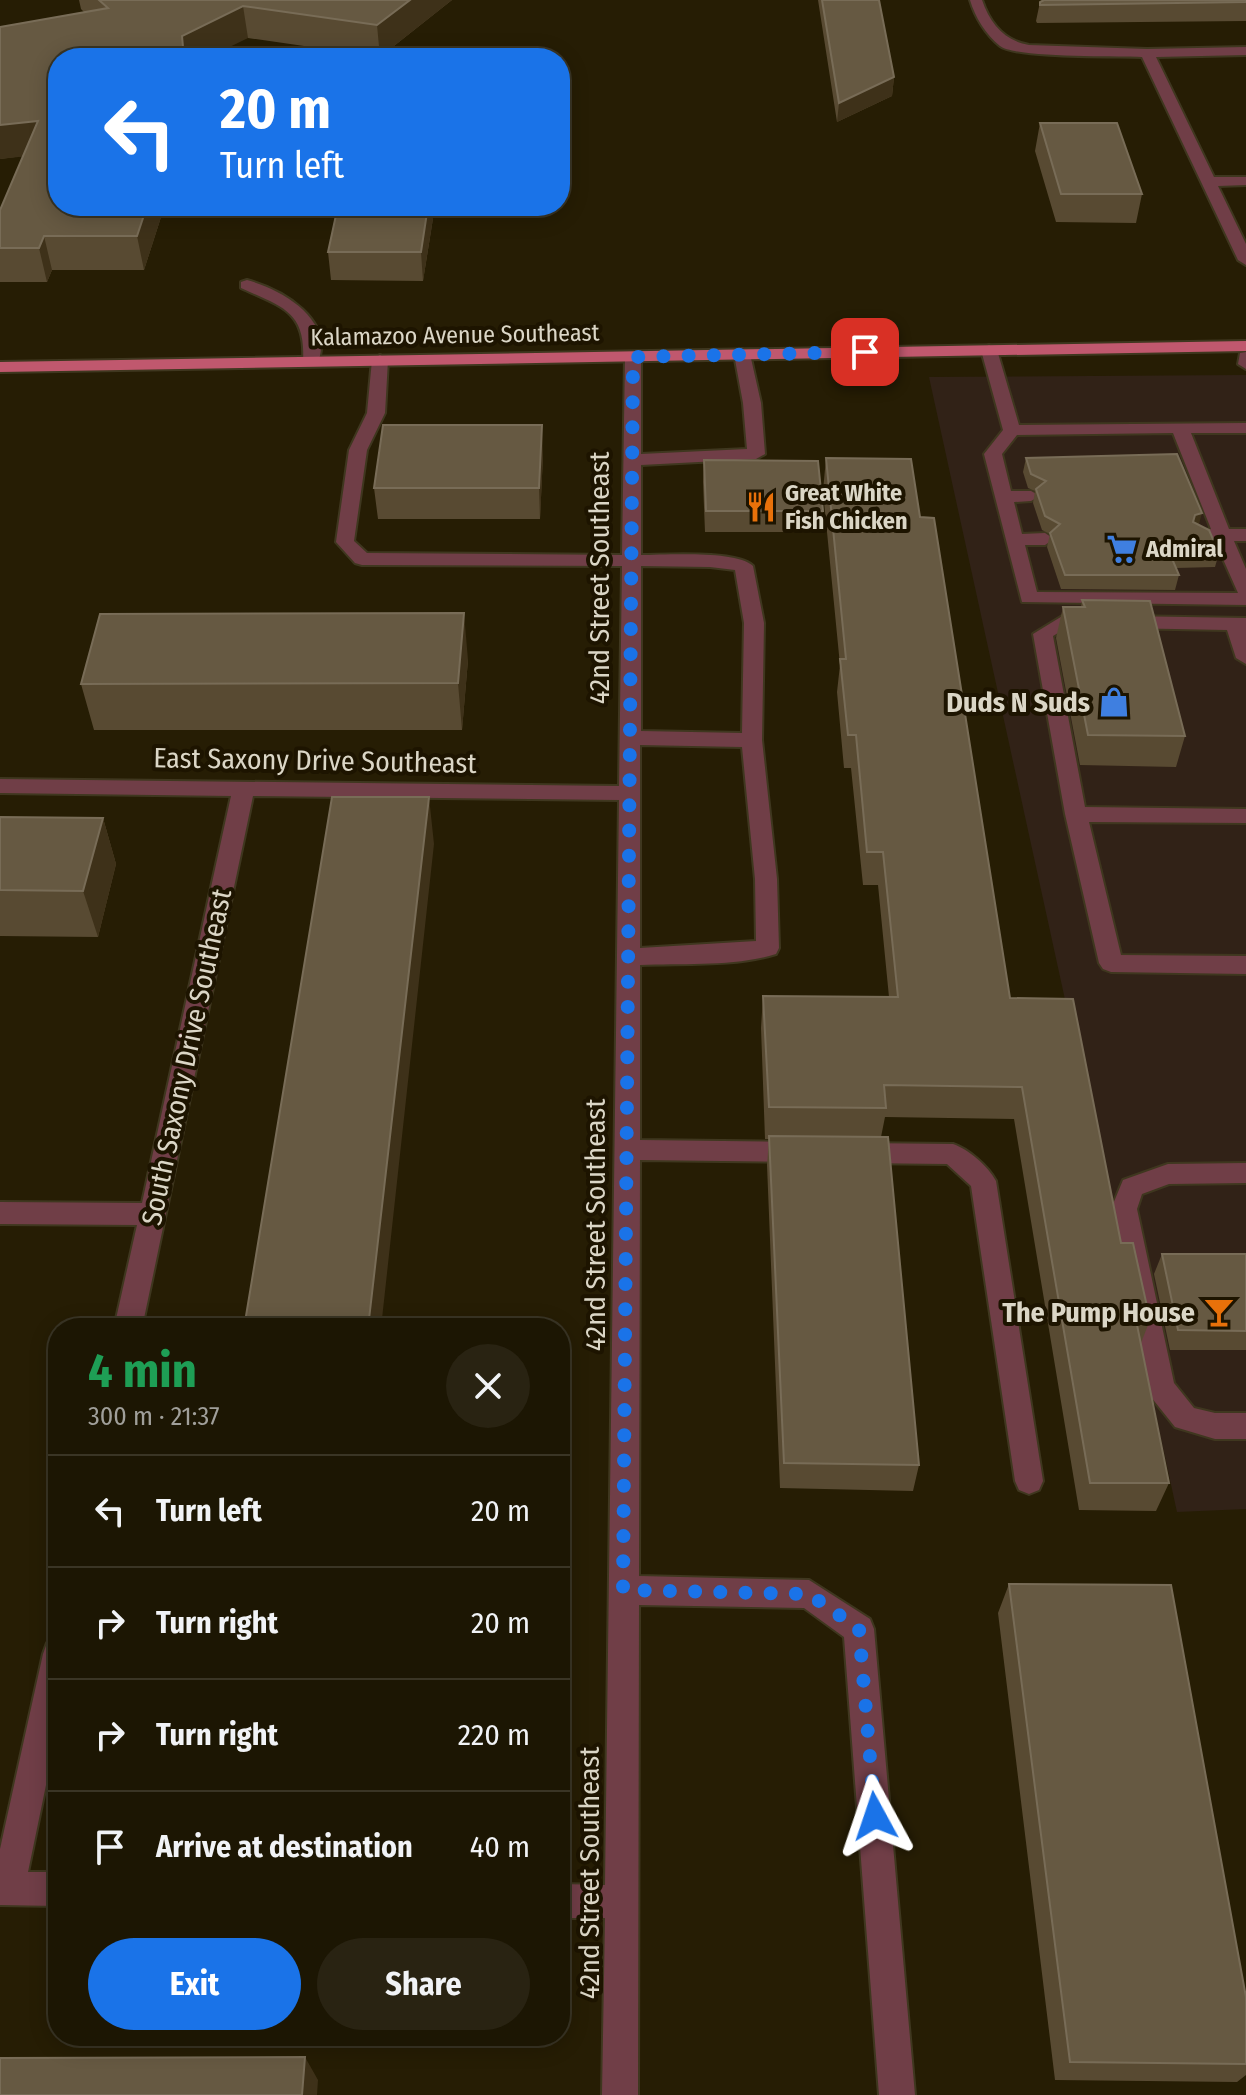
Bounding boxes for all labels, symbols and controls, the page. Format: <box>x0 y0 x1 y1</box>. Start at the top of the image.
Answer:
text: 20 m <box>220 76 331 143</box>
icon: left <box>88 80 192 184</box>
text: Turn left <box>220 144 344 188</box>
street label: Kalamazoo Avenue Southeast <box>310 318 600 352</box>
pin <box>831 318 899 386</box>
icon: arrive <box>843 330 887 374</box>
street label: 42nd Street Southeast <box>583 451 616 704</box>
place label: Great White Fish Chicken <box>785 479 908 535</box>
restaurant icon: Great White Fish Chicken <box>744 490 778 524</box>
supermarket icon: Admiral <box>1105 532 1139 566</box>
place label: Admiral <box>1145 535 1223 563</box>
shop icon: Duds N Suds <box>1097 685 1131 719</box>
place label: Duds N Suds <box>946 686 1090 719</box>
street label: East Saxony Drive Southeast <box>153 741 478 780</box>
street label: South Saxony Drive Southeast <box>135 885 238 1228</box>
street label: 42nd Street Southeast <box>579 1098 612 1351</box>
bar icon: The Pump House <box>1202 1295 1236 1329</box>
place label: The Pump House <box>1002 1296 1195 1329</box>
text: 4 min <box>88 1342 197 1400</box>
button: close <box>446 1344 530 1428</box>
text: 300 m · 21:37 <box>88 1401 220 1432</box>
icon: left <box>88 1489 132 1533</box>
text: Turn left <box>156 1493 262 1529</box>
text: 20 m <box>471 1493 530 1529</box>
icon: right <box>88 1601 132 1645</box>
text: Turn right <box>156 1605 278 1641</box>
text: 20 m <box>471 1605 530 1641</box>
icon: right <box>88 1713 132 1757</box>
text: Turn right <box>156 1717 278 1753</box>
text: 220 m <box>458 1717 530 1753</box>
street label: 42nd Street Southeast <box>573 1746 606 1999</box>
position arrow <box>833 1774 917 1858</box>
icon: arrive <box>88 1825 132 1869</box>
text: Arrive at destination <box>156 1829 413 1865</box>
text: 40 m <box>470 1829 530 1865</box>
button: Exit <box>88 1938 301 2030</box>
button: Share <box>317 1938 530 2030</box>

